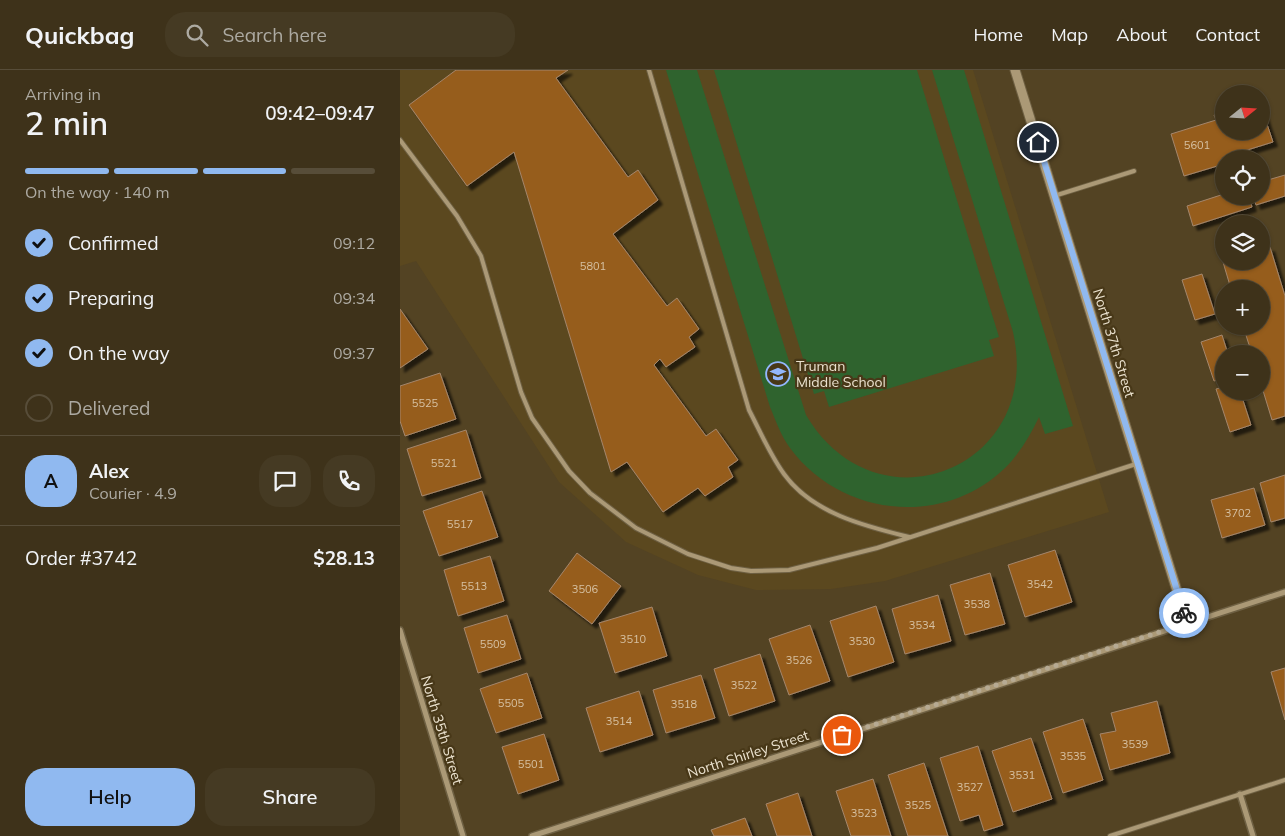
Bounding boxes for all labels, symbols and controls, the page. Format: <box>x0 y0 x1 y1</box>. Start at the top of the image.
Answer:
search box <box>165 12 515 57</box>
text: Quickbag <box>25 20 135 50</box>
icon: search <box>183 21 211 49</box>
text: Search here <box>223 23 327 47</box>
text: Home <box>973 23 1023 46</box>
text: Map <box>1051 23 1088 46</box>
text: About <box>1116 23 1167 46</box>
text: Contact <box>1195 23 1260 46</box>
text: Arriving in <box>25 84 101 104</box>
north arrow <box>1215 85 1270 140</box>
map controls <box>1215 85 1270 400</box>
text: 09:42–09:47 <box>265 101 375 125</box>
text: 2 min <box>25 103 108 143</box>
pin <box>1017 121 1059 163</box>
icon: home <box>1024 128 1052 156</box>
house number: 5601 <box>1184 138 1210 152</box>
button: locate <box>1215 150 1270 205</box>
text: On the way · 140 m <box>25 182 170 202</box>
button: layers <box>1215 215 1270 270</box>
icon: check <box>25 229 53 257</box>
text: Confirmed <box>68 231 159 255</box>
text: 09:12 <box>333 233 375 253</box>
house number: 5801 <box>580 259 606 273</box>
button: + <box>1215 280 1270 335</box>
icon: check <box>25 284 53 312</box>
text: Preparing <box>68 286 154 310</box>
street label: North 37th Street <box>1089 286 1139 400</box>
text: 09:34 <box>333 288 375 308</box>
icon: check <box>25 339 53 367</box>
text: On the way <box>68 341 170 365</box>
text: 09:37 <box>333 343 375 363</box>
button: − <box>1215 345 1270 400</box>
place label: Truman Middle School <box>796 357 886 391</box>
school or university icon: Truman Middle School <box>765 361 791 387</box>
text: Delivered <box>68 396 150 420</box>
house number: 5525 <box>412 396 439 410</box>
button: chat <box>259 455 311 507</box>
button: phone <box>323 455 375 507</box>
house number: 5521 <box>431 456 457 470</box>
text: Alex <box>89 459 129 483</box>
text: A <box>44 469 58 493</box>
text: Courier · 4.9 <box>89 483 177 503</box>
house number: 3702 <box>1225 506 1252 520</box>
house number: 5517 <box>447 517 473 531</box>
text: Order #3742 <box>25 546 137 570</box>
text: $28.13 <box>313 546 375 570</box>
house number: 3542 <box>1027 577 1054 591</box>
house number: 5513 <box>461 579 487 593</box>
house number: 3506 <box>572 582 599 596</box>
courier <box>1159 588 1209 638</box>
house number: 3538 <box>964 597 991 611</box>
icon: bike <box>1170 599 1198 627</box>
house number: 3534 <box>909 618 936 632</box>
house number: 3510 <box>620 632 647 646</box>
house number: 3530 <box>849 634 876 648</box>
house number: 5509 <box>480 637 506 651</box>
house number: 3526 <box>786 653 813 667</box>
street label: North 35th Street <box>417 673 467 787</box>
house number: 3522 <box>731 678 758 692</box>
house number: 5505 <box>498 696 525 710</box>
house number: 3518 <box>671 697 698 711</box>
house number: 3514 <box>606 714 633 728</box>
pin <box>821 714 863 756</box>
icon: bag <box>828 721 856 749</box>
street label: North Shirley Street <box>685 726 811 782</box>
house number: 3539 <box>1122 737 1148 751</box>
house number: 3535 <box>1060 749 1087 763</box>
house number: 5501 <box>518 757 544 771</box>
button: Help <box>25 768 195 826</box>
button: Share <box>205 768 375 826</box>
house number: 3531 <box>1009 768 1035 782</box>
house number: 3527 <box>957 780 983 794</box>
house number: 3525 <box>905 798 932 812</box>
house number: 3523 <box>851 806 877 820</box>

